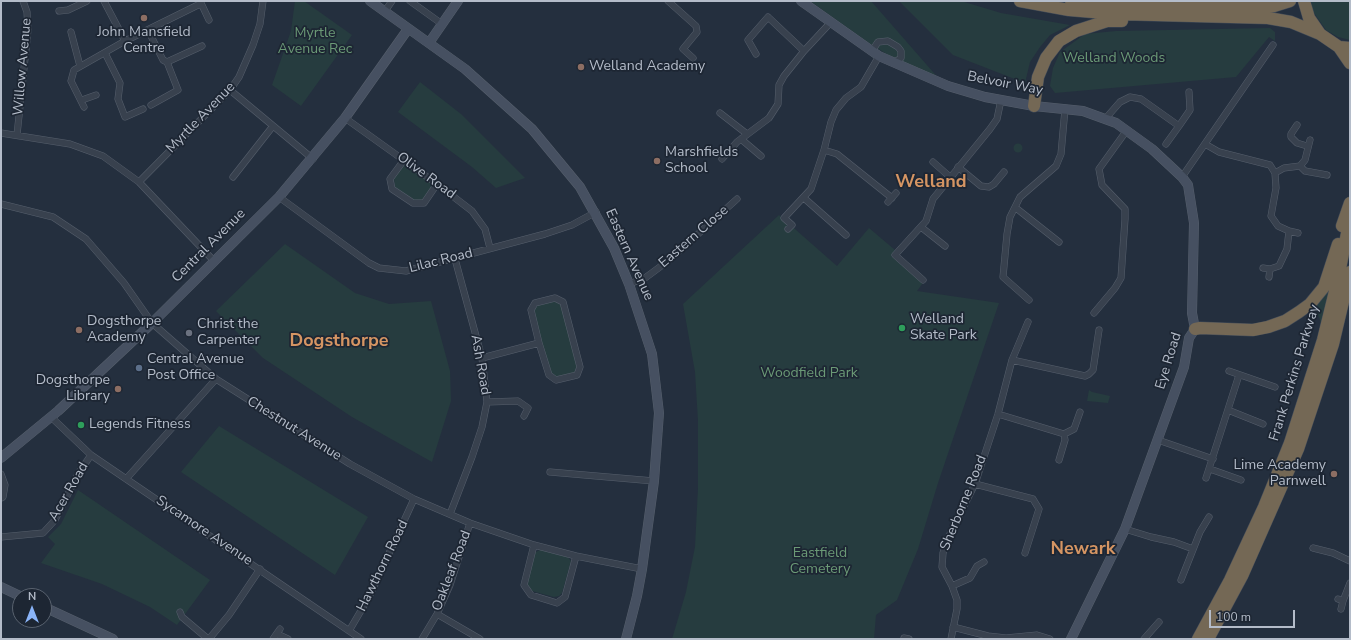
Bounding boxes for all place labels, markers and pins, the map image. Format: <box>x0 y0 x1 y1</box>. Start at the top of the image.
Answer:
marker: John Mansfield Centre <box>139 13 149 23</box>
place label: John Mansfield Centre <box>97 25 191 58</box>
place label: Welland Academy <box>589 59 705 75</box>
marker: Welland Academy <box>576 62 586 72</box>
place label: Marshfields School <box>665 145 738 178</box>
marker: Marshfields School <box>652 156 662 166</box>
place label: Welland Skate Park <box>910 312 977 344</box>
place label: Dogsthorpe Academy <box>87 314 161 346</box>
place label: Christ the Carpenter <box>197 317 259 350</box>
marker: Welland Skate Park <box>897 323 907 333</box>
marker: Dogsthorpe Academy <box>74 325 84 335</box>
marker: Christ the Carpenter <box>184 328 194 338</box>
place label: Central Avenue Post Office <box>147 352 244 384</box>
marker: Central Avenue Post Office <box>134 363 144 373</box>
place label: Dogsthorpe Library <box>36 373 110 406</box>
marker: Dogsthorpe Library <box>113 384 123 394</box>
place label: Legends Fitness <box>89 417 191 433</box>
marker: Legends Fitness <box>76 420 86 430</box>
place label: Lime Academy Parnwell <box>1233 458 1326 490</box>
marker: Lime Academy Parnwell <box>1329 469 1339 479</box>

